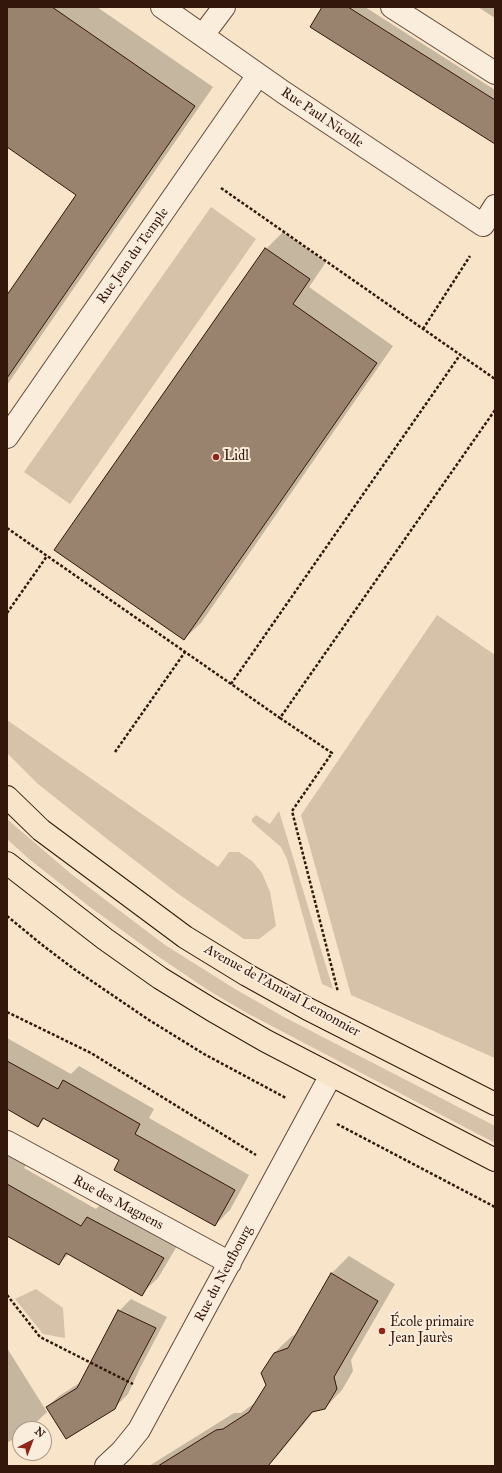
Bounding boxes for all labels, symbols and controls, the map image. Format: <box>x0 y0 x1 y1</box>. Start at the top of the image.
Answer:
street label: Rue Paul Nicolle <box>278 84 366 152</box>
street label: Rue Jean du Temple <box>93 205 173 307</box>
place label: Lidl <box>224 449 249 465</box>
marker: Lidl <box>211 452 221 462</box>
street label: Avenue de l'Amiral Lemonnier <box>201 941 363 1041</box>
street label: Rue des Magnens <box>70 1172 166 1234</box>
street label: Rue du Neufbourg <box>192 1223 256 1325</box>
place label: École primaire Jean Jaurès <box>390 1315 474 1348</box>
marker: École primaire Jean Jaurès <box>377 1326 387 1336</box>
north arrow <box>12 1421 52 1461</box>
text: N <box>32 1424 48 1440</box>

